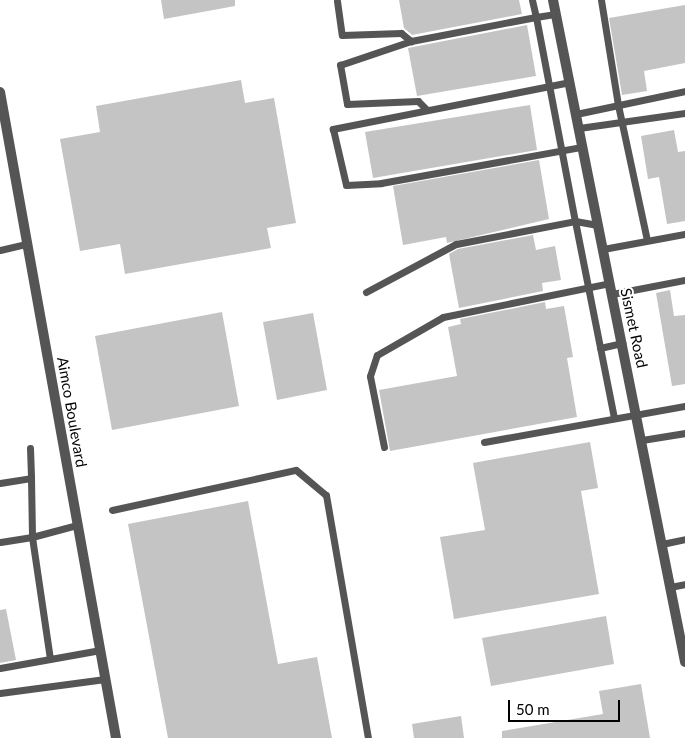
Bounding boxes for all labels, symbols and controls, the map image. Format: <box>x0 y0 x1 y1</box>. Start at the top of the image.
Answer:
street label: Sismet Road <box>617 287 651 369</box>
street label: Aimco Boulevard <box>53 355 91 469</box>
scale bar <box>510 690 622 722</box>
text: 50 m <box>516 700 550 718</box>

